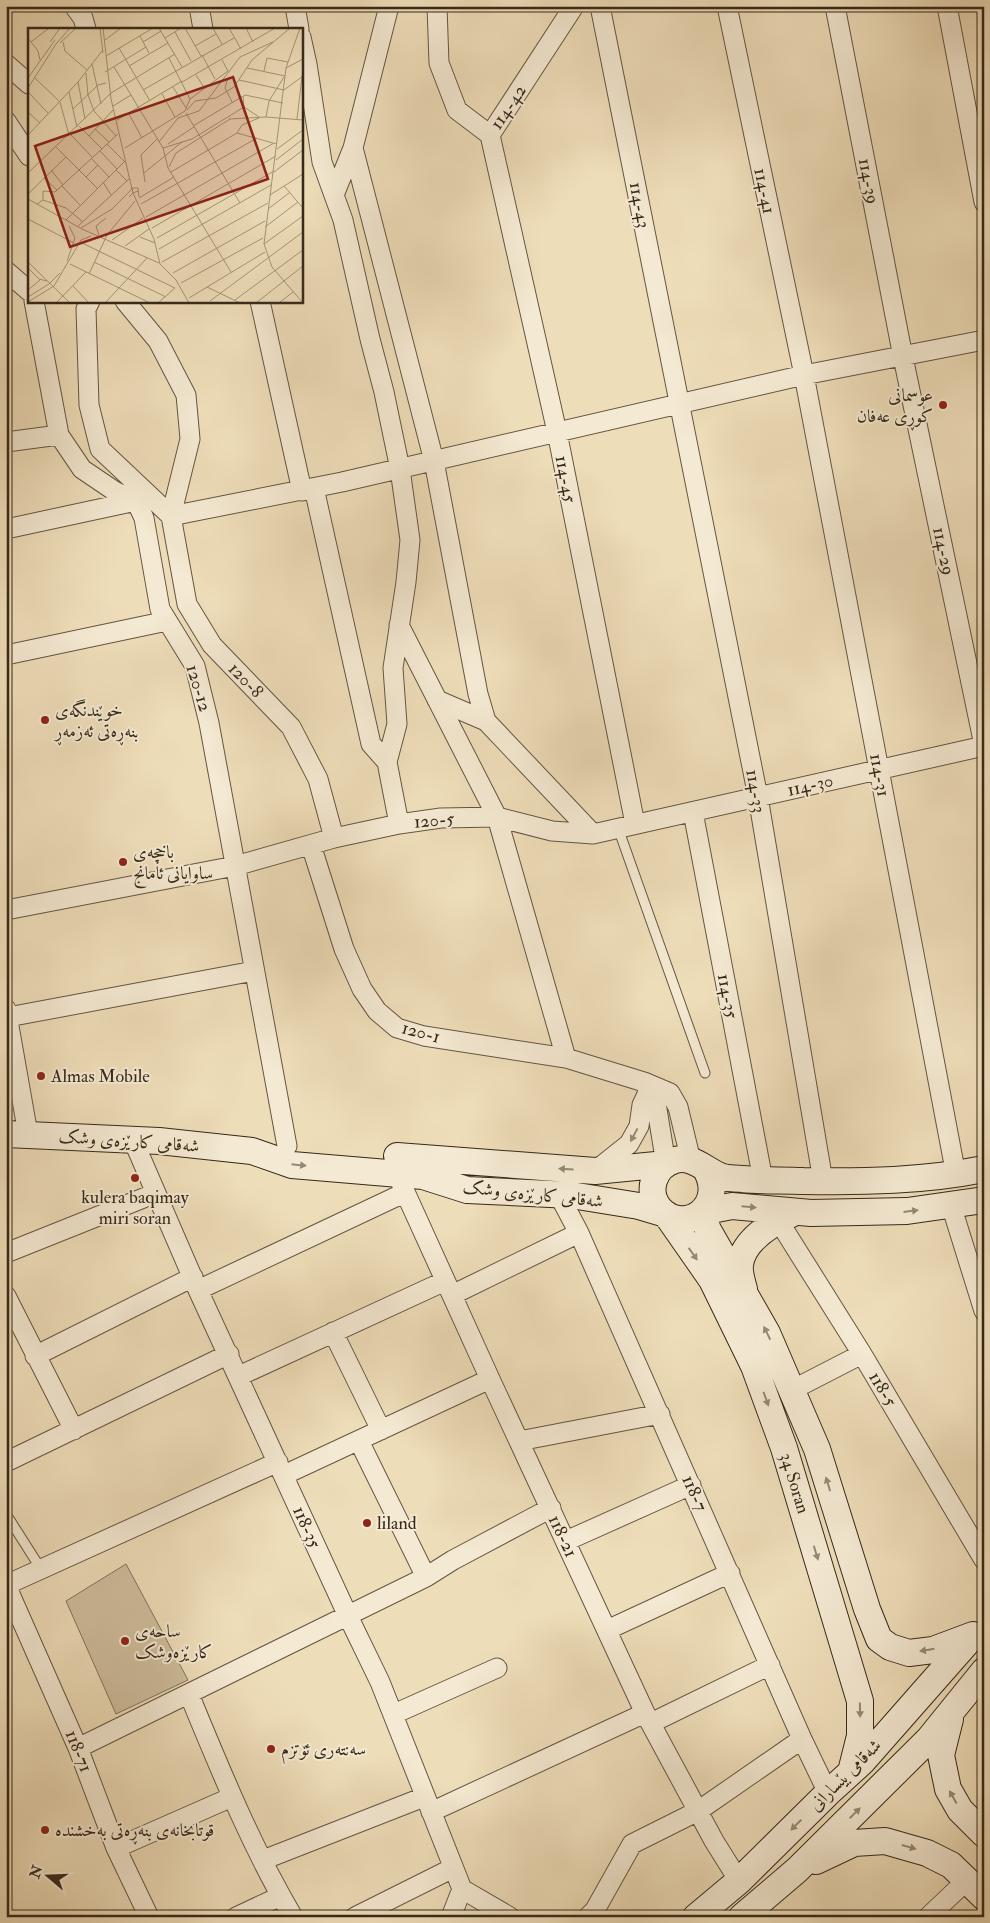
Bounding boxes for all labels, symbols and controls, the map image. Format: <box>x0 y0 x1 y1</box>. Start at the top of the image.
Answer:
inset map <box>28 28 302 302</box>
street label: 114-42 <box>485 81 532 134</box>
street label: 114-39 <box>853 156 884 206</box>
street label: 114-41 <box>748 166 781 216</box>
street label: 114-43 <box>624 180 655 230</box>
place label: عوسمانی کوڕی عەفان <box>857 384 933 431</box>
marker: عوسمانی کوڕی عەفان <box>937 399 949 411</box>
street label: 114-45 <box>550 453 581 505</box>
street label: 114-29 <box>927 525 960 577</box>
street label: 120-8 <box>223 658 268 703</box>
street label: 120-12 <box>181 662 217 714</box>
place label: خوێندنگەی بنەڕەتی ئەزمەڕ <box>53 699 139 746</box>
marker: خوێندنگەی بنەڕەتی ئەزمەڕ <box>39 714 51 726</box>
street label: 114-31 <box>864 752 895 799</box>
street label: 114-33 <box>740 767 771 815</box>
street label: 114-30 <box>785 769 835 802</box>
street label: 120-5 <box>413 807 455 834</box>
place label: باخچەی ساوایانی ئامانج <box>133 841 213 889</box>
marker: باخچەی ساوایانی ئامانج <box>117 856 129 868</box>
street label: 114-35 <box>712 972 743 1020</box>
street label: 120-1 <box>399 1016 443 1049</box>
place label: Almas Mobile <box>50 1065 150 1088</box>
marker: Almas Mobile <box>35 1070 47 1082</box>
street label: شەقامی کارێزەی وشک <box>58 1125 200 1158</box>
one-way arrow <box>630 1128 638 1142</box>
one-way arrow <box>291 1161 307 1169</box>
one-way arrow <box>557 1165 573 1173</box>
marker: kulera baqimay miri soran <box>129 1172 141 1184</box>
street label: شەقامی کارێزەی وشک <box>462 1176 604 1213</box>
place label: kulera baqimay miri soran <box>81 1186 190 1230</box>
one-way arrow <box>742 1204 758 1212</box>
one-way arrow <box>904 1207 920 1215</box>
one-way arrow <box>688 1247 698 1261</box>
one-way arrow <box>763 1326 771 1340</box>
street label: 118-5 <box>863 1368 902 1411</box>
one-way arrow <box>763 1391 770 1406</box>
street label: 34 Soran <box>774 1450 815 1516</box>
street label: 118-7 <box>676 1472 713 1515</box>
one-way arrow <box>824 1476 831 1491</box>
street label: 118-35 <box>287 1503 326 1552</box>
street label: 118-21 <box>543 1511 582 1561</box>
place label: liland <box>377 1512 417 1535</box>
marker: liland <box>361 1517 373 1529</box>
one-way arrow <box>813 1546 821 1561</box>
place label: ساحه‌ی کارێزه‌وشک <box>135 1620 213 1664</box>
marker: ساحه‌ی کارێزه‌وشک <box>119 1635 131 1647</box>
one-way arrow <box>918 1647 934 1655</box>
one-way arrow <box>856 1702 864 1718</box>
street label: 118-71 <box>60 1727 97 1776</box>
street label: شەقامی بێسارانی <box>804 1734 886 1816</box>
place label: سەنتەری ئۆتزم <box>281 1738 366 1765</box>
marker: سەنتەری ئۆتزم <box>265 1743 277 1755</box>
one-way arrow <box>949 1789 957 1804</box>
one-way arrow <box>848 1807 860 1819</box>
one-way arrow <box>790 1818 802 1830</box>
place label: قوتابخانەی بنەڕەتی بەخشندە <box>55 1819 214 1845</box>
marker: قوتابخانەی بنەڕەتی بەخشندە <box>39 1824 51 1836</box>
one-way arrow <box>901 1844 916 1852</box>
north arrow <box>22 1850 72 1900</box>
text: N <box>26 1863 46 1882</box>

